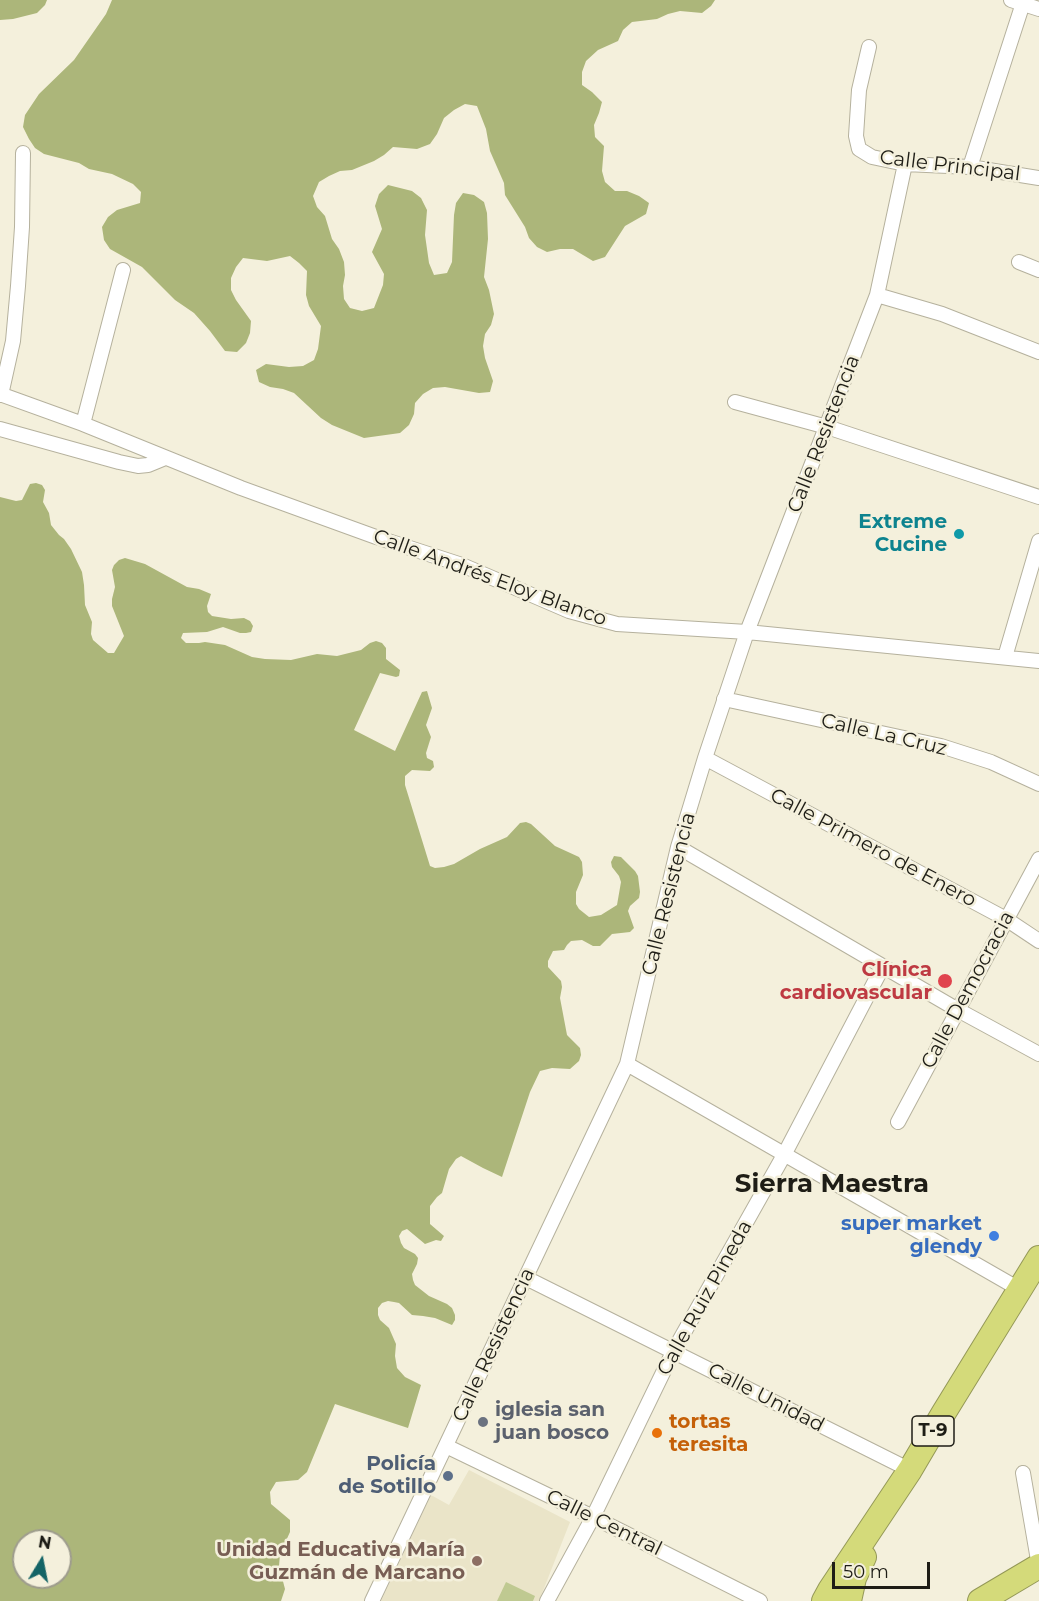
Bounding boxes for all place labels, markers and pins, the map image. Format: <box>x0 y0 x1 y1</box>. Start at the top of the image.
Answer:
place label: Extreme Cucine <box>858 510 947 557</box>
marker: Extreme Cucine <box>952 527 966 541</box>
place label: Clínica cardiovascular <box>780 958 932 1005</box>
marker: Clínica cardiovascular <box>936 972 954 990</box>
place label: super market glendy <box>841 1212 982 1259</box>
marker: super market glendy <box>987 1229 1001 1243</box>
place label: iglesia san juan bosco <box>495 1398 609 1445</box>
place label: tortas teresita <box>669 1410 748 1457</box>
marker: iglesia san juan bosco <box>476 1415 490 1429</box>
marker: tortas teresita <box>650 1426 664 1440</box>
place label: Policía de Sotillo <box>338 1452 436 1499</box>
marker: Policía de Sotillo <box>441 1469 455 1483</box>
place label: Unidad Educativa María Guzmán de Marcano <box>216 1538 465 1585</box>
marker: Unidad Educativa María Guzmán de Marcano <box>470 1554 484 1568</box>

